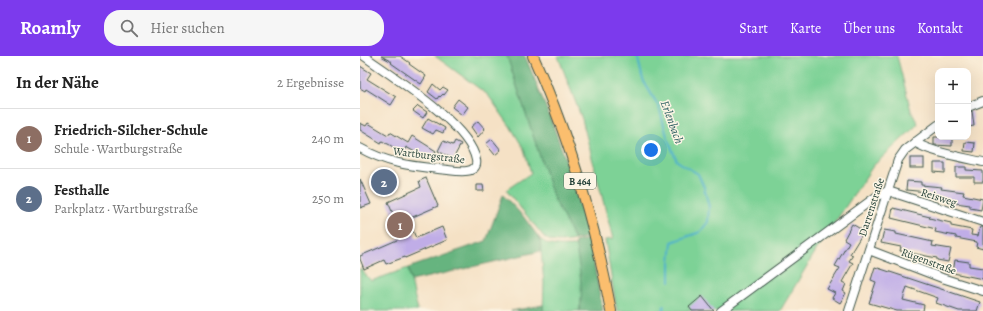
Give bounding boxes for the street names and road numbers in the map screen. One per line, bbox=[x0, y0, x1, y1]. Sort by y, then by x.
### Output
street label: Wartburgstraße bbox=[391, 144, 466, 167]
road number: B 464 bbox=[564, 173, 596, 189]
street label: Darrenstraße bbox=[855, 176, 888, 238]
street label: Reisweg bbox=[919, 185, 959, 210]
street label: Rügenstraße bbox=[899, 245, 958, 278]

